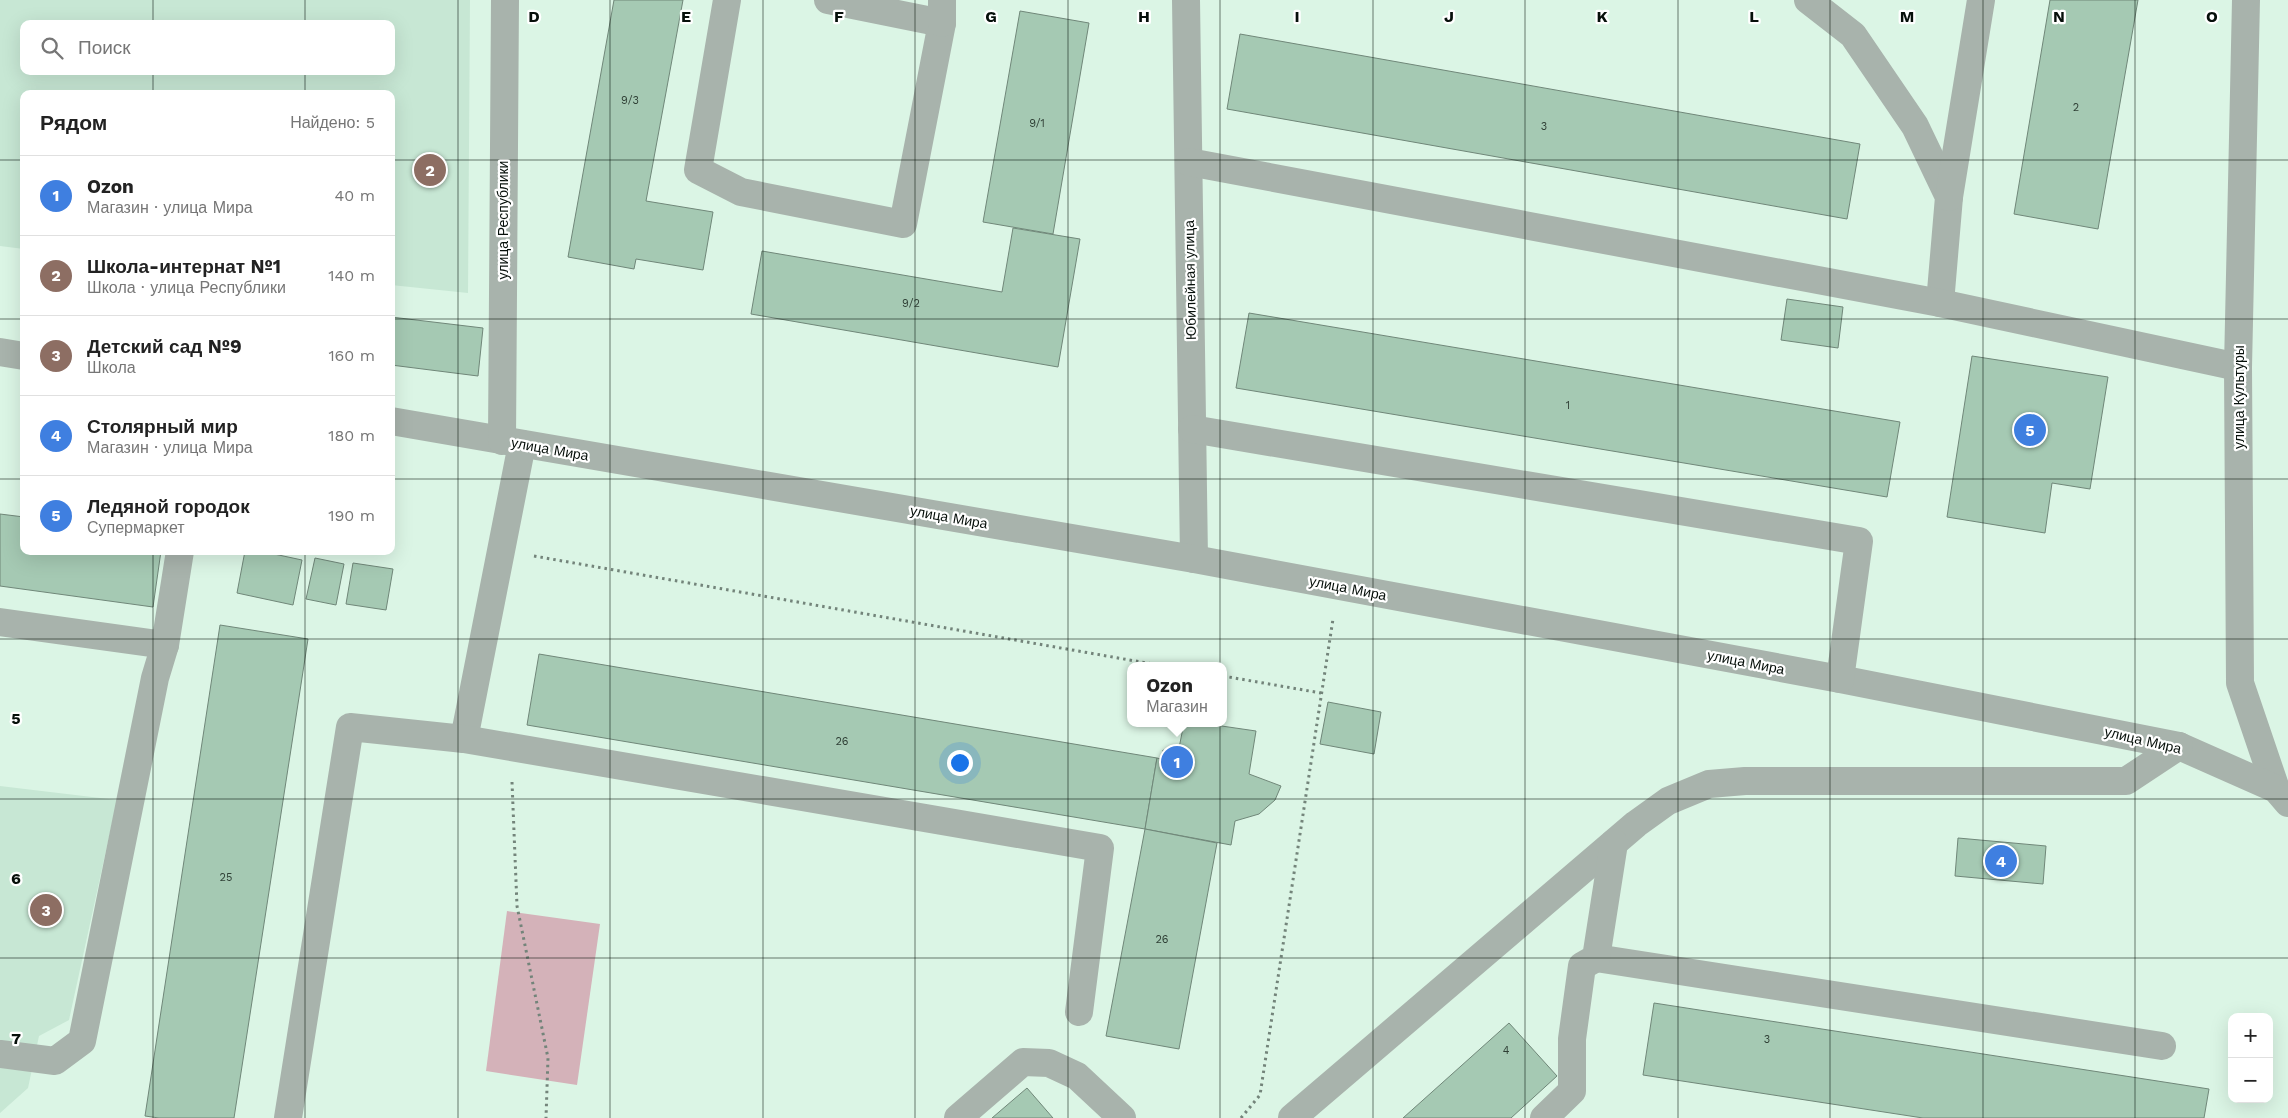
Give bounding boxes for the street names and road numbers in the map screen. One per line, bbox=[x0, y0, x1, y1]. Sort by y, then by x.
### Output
street label: улица Республики bbox=[495, 161, 511, 279]
street label: Юбилейная улица bbox=[1181, 220, 1199, 340]
street label: улица Культуры bbox=[2231, 345, 2247, 449]
street label: улица Мира bbox=[510, 434, 590, 464]
street label: улица Мира bbox=[909, 502, 989, 532]
street label: улица Мира bbox=[1308, 573, 1388, 603]
street label: улица Мира bbox=[1706, 647, 1786, 677]
street label: улица Мира bbox=[2103, 723, 2183, 757]

